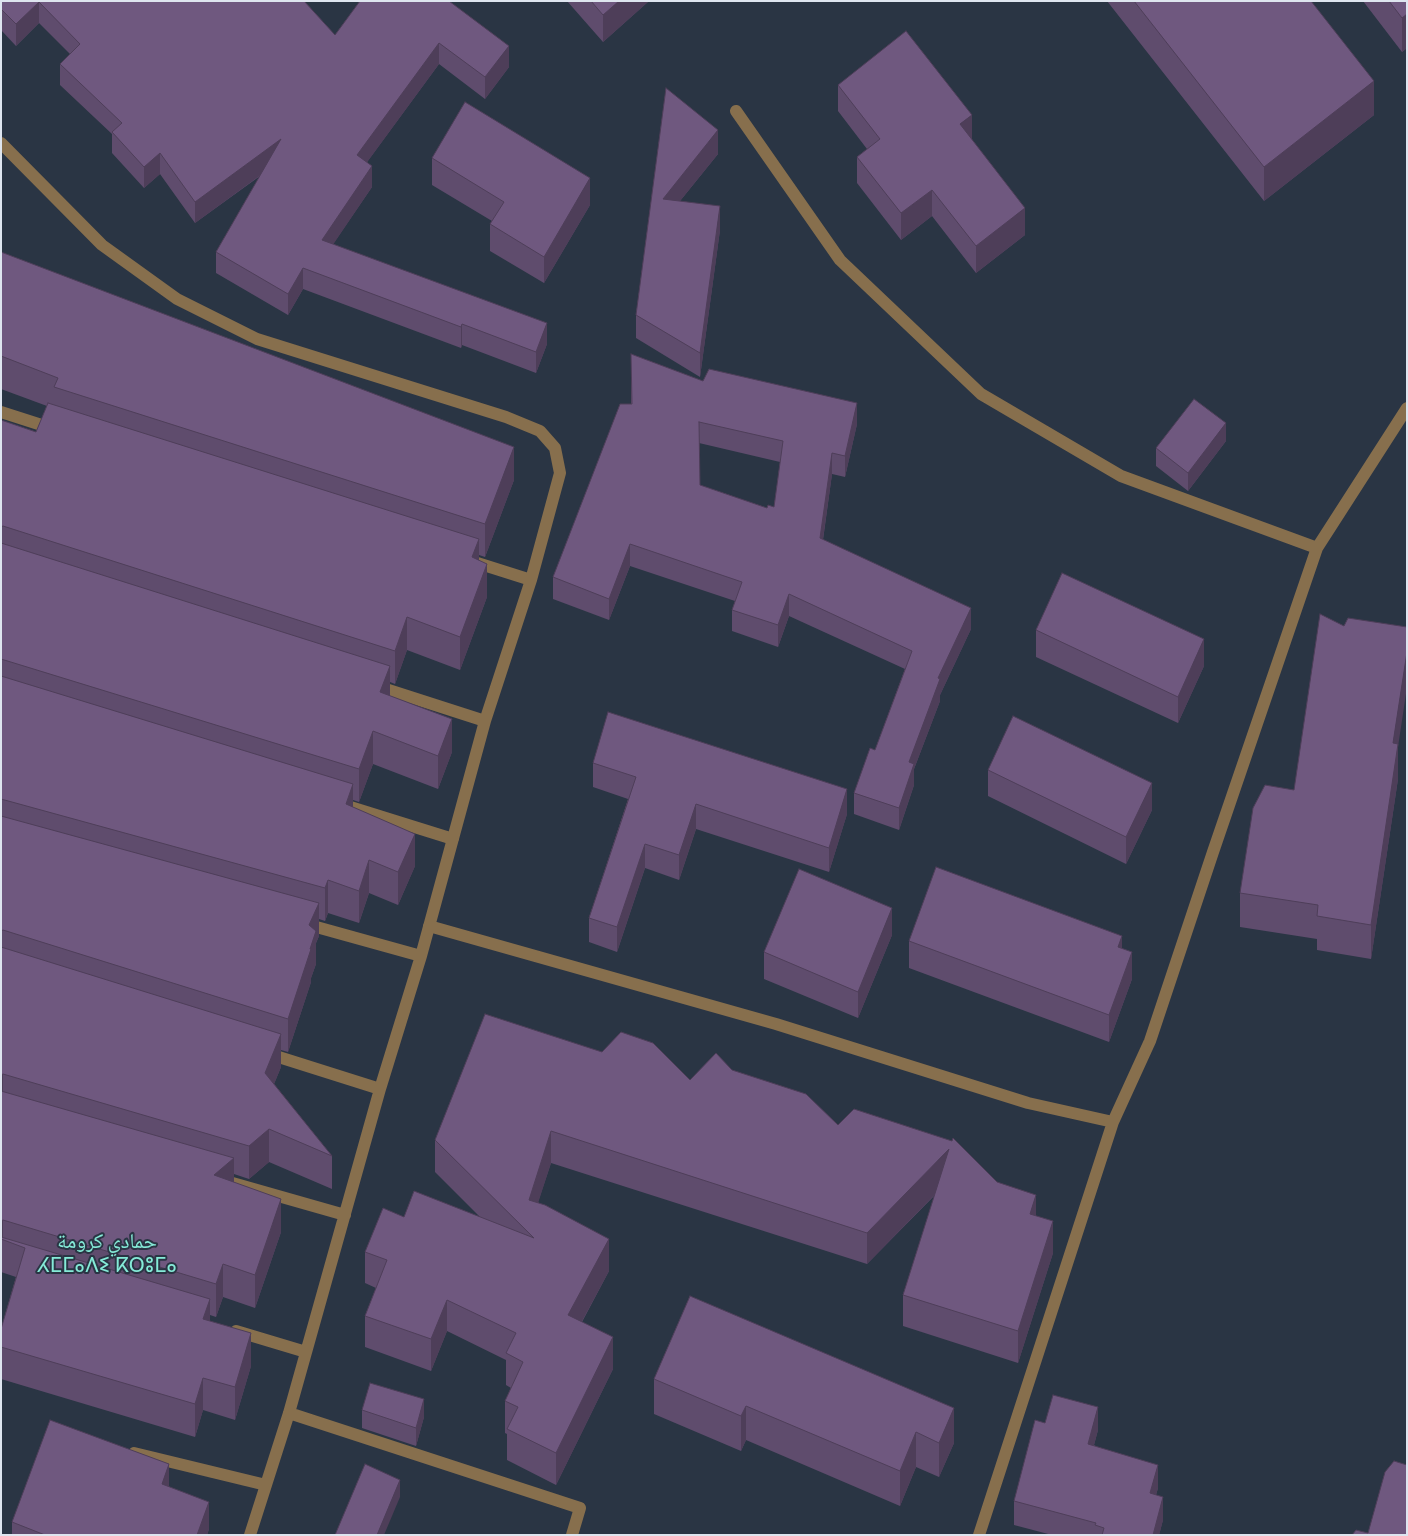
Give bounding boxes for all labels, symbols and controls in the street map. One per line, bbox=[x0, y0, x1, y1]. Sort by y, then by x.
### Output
district label: حمادي كرومة ⵃⵎⵎⴰⴷⵉ ⴽⵔⵓⵎⴰ bbox=[37, 1230, 177, 1280]

